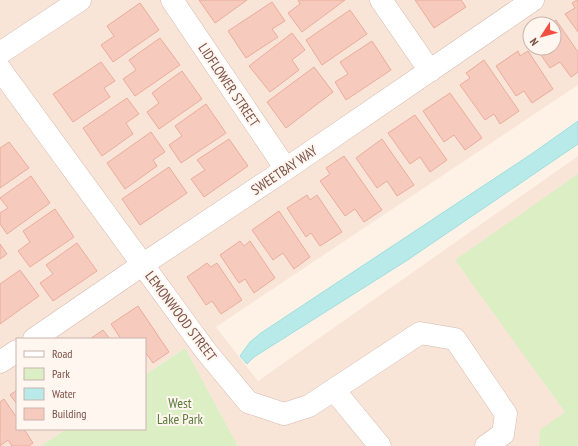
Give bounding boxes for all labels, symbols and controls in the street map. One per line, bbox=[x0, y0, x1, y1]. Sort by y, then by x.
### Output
north arrow bbox=[522, 16, 562, 56]
text: N bbox=[526, 35, 541, 48]
street label: LIDFLOWER STREET bbox=[194, 40, 264, 131]
street label: SWEETBAY WAY bbox=[247, 141, 321, 199]
street label: LEMONWOOD STREET bbox=[141, 267, 221, 365]
legend bbox=[16, 338, 146, 430]
text: Road bbox=[52, 346, 72, 361]
text: Park bbox=[52, 366, 70, 381]
text: Water bbox=[52, 386, 77, 401]
park label: West Lake Park bbox=[157, 394, 204, 428]
text: Building bbox=[52, 406, 87, 421]

